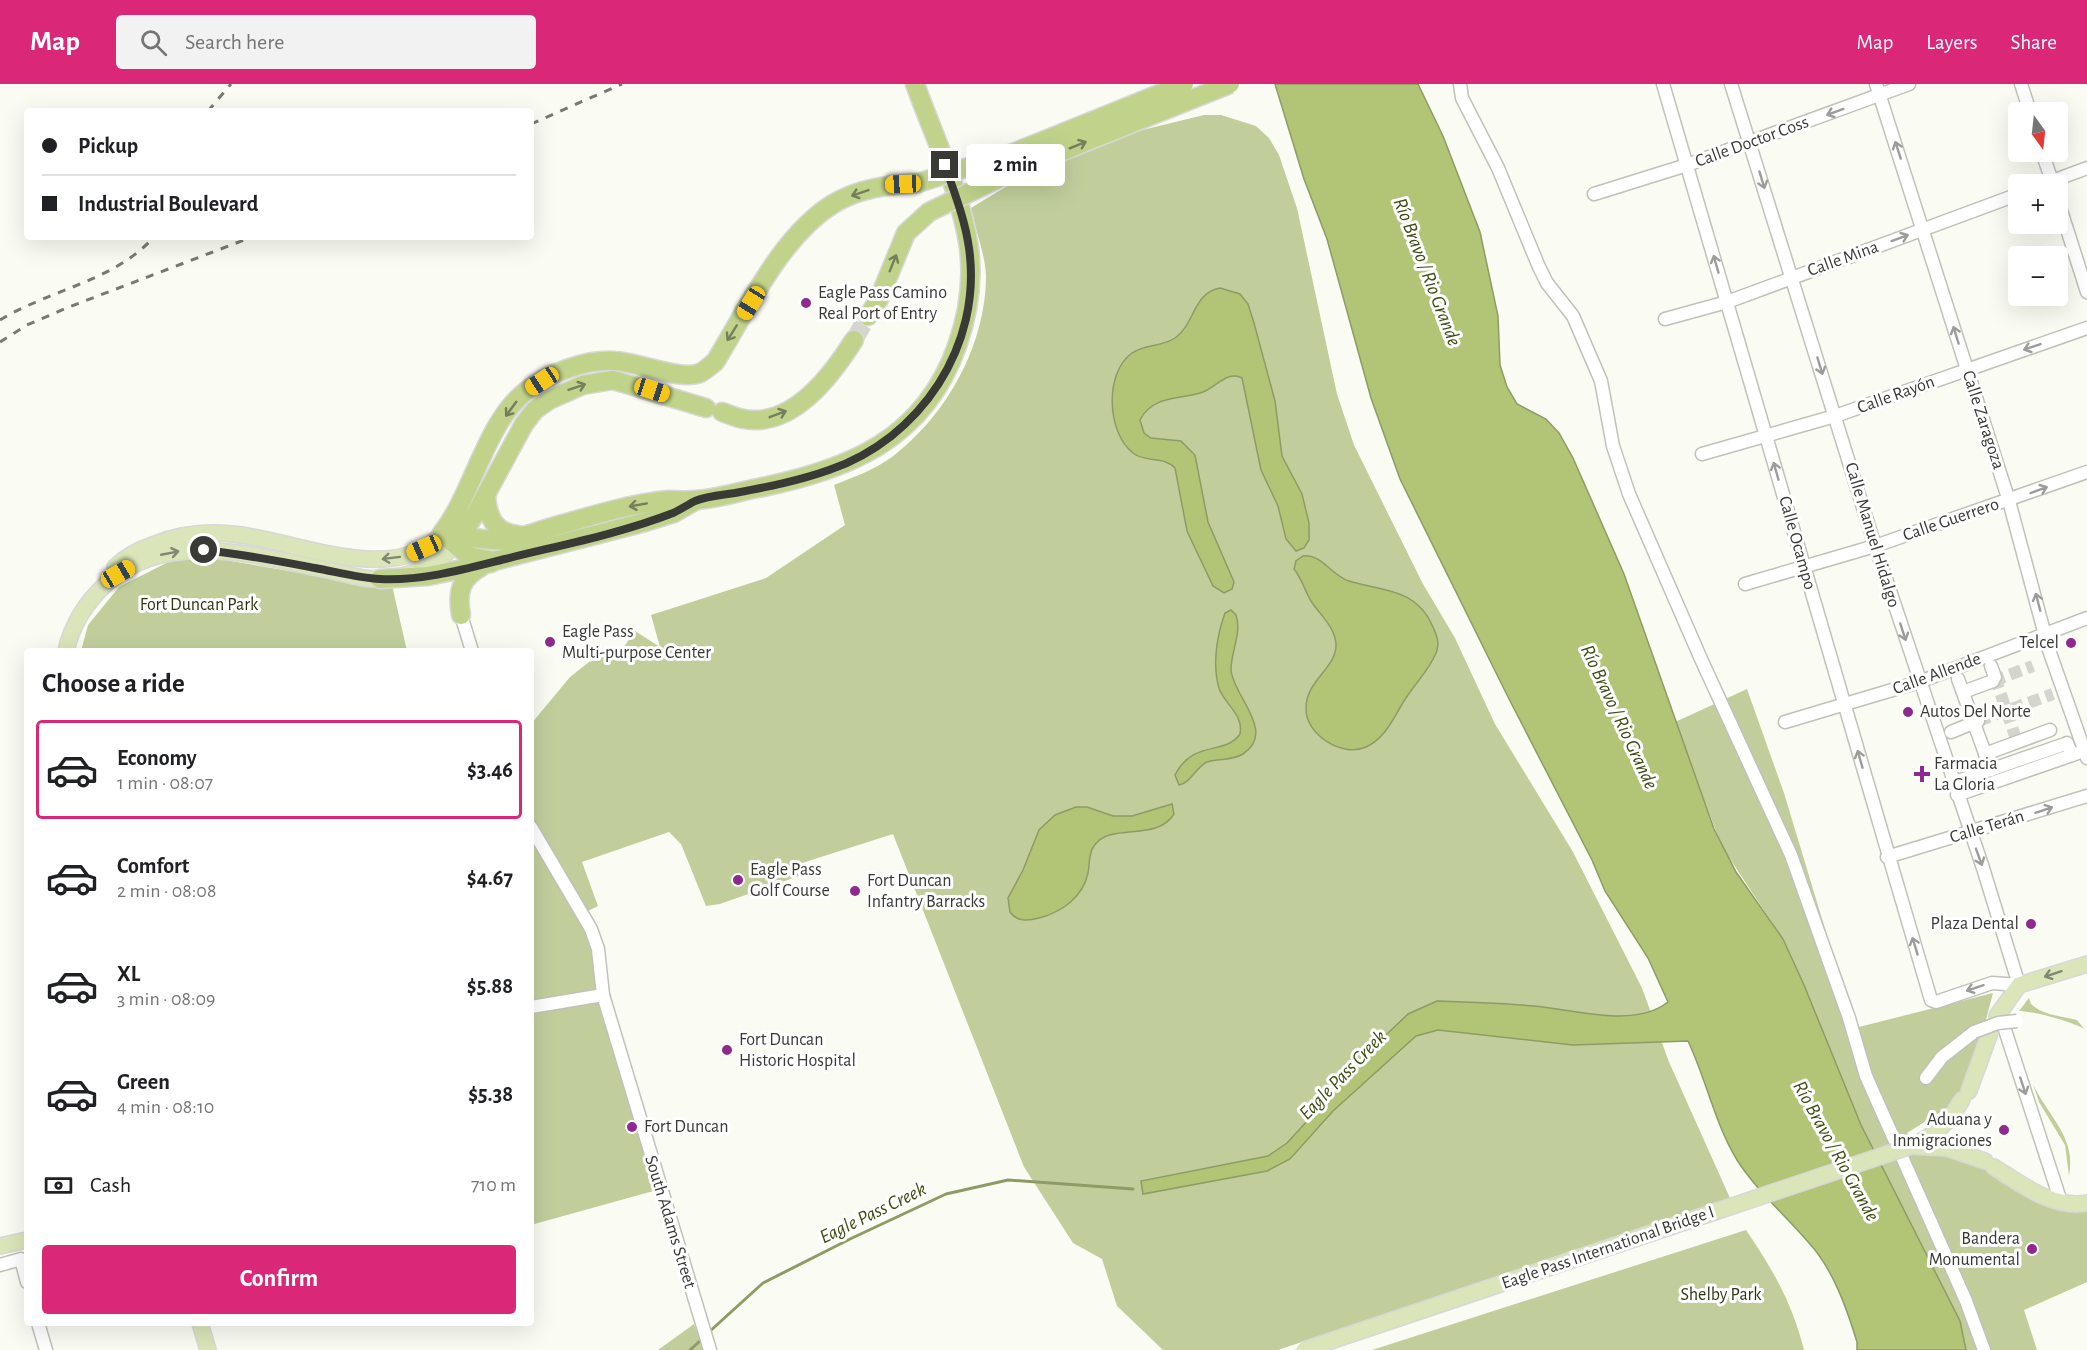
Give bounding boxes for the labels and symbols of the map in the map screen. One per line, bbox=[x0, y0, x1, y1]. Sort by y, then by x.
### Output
north arrow bbox=[2008, 102, 2068, 162]
one-way arrow bbox=[1826, 107, 1845, 118]
street label: Calle Doctor Coss bbox=[1693, 113, 1811, 171]
one-way arrow bbox=[1068, 139, 1087, 150]
one-way arrow bbox=[1891, 141, 1902, 159]
callout: 2 min bbox=[966, 144, 1065, 186]
route end bbox=[931, 151, 958, 178]
one-way arrow bbox=[1757, 170, 1768, 189]
car bbox=[885, 174, 921, 194]
one-way arrow bbox=[851, 188, 870, 199]
water label: Río Bravo / Rio Grande bbox=[1390, 195, 1465, 349]
one-way arrow bbox=[1890, 231, 1909, 242]
street label: Calle Mina bbox=[1805, 238, 1881, 280]
one-way arrow bbox=[888, 254, 899, 273]
one-way arrow bbox=[1710, 255, 1721, 274]
car bbox=[734, 283, 768, 323]
place label: Eagle Pass Camino Real Port of Entry bbox=[818, 284, 947, 323]
marker: Eagle Pass Camino Real Port of Entry bbox=[799, 296, 813, 310]
one-way arrow bbox=[726, 324, 738, 341]
one-way arrow bbox=[1950, 326, 1961, 345]
one-way arrow bbox=[2023, 342, 2042, 353]
one-way arrow bbox=[1815, 356, 1826, 375]
car bbox=[522, 364, 562, 398]
street label: Calle Zaragoza bbox=[1959, 368, 2007, 472]
street label: Calle Rayón bbox=[1855, 373, 1937, 417]
car bbox=[632, 376, 672, 404]
one-way arrow bbox=[567, 381, 586, 392]
one-way arrow bbox=[504, 400, 517, 416]
one-way arrow bbox=[768, 407, 787, 418]
street label: Calle Manuel Hidalgo bbox=[1841, 460, 1903, 610]
one-way arrow bbox=[1770, 462, 1781, 481]
one-way arrow bbox=[2030, 483, 2048, 494]
street label: Calle Ocampo bbox=[1775, 494, 1819, 592]
street label: Calle Guerrero bbox=[1901, 495, 2001, 545]
one-way arrow bbox=[629, 500, 649, 511]
car bbox=[404, 532, 444, 564]
route start bbox=[190, 536, 217, 563]
one-way arrow bbox=[159, 547, 179, 558]
one-way arrow bbox=[382, 553, 402, 564]
car bbox=[98, 557, 138, 591]
one-way arrow bbox=[2031, 593, 2043, 612]
park label: Fort Duncan Park bbox=[140, 596, 259, 614]
one-way arrow bbox=[1898, 622, 1909, 641]
place label: Eagle Pass Multi-purpose Center bbox=[562, 623, 711, 662]
place label: Telcel bbox=[2019, 634, 2059, 652]
marker: Eagle Pass Multi-purpose Center bbox=[543, 635, 557, 649]
marker: Telcel bbox=[2064, 636, 2078, 650]
water label: Río Bravo / Rio Grande bbox=[1577, 642, 1661, 793]
street label: Calle Allende bbox=[1891, 650, 1983, 698]
place label: Autos Del Norte bbox=[1920, 703, 2031, 721]
marker: Autos Del Norte bbox=[1901, 705, 1915, 719]
one-way arrow bbox=[1854, 750, 1865, 769]
place label: Farmacia La Gloria bbox=[1934, 755, 1998, 794]
marker: Farmacia La Gloria bbox=[1915, 767, 1929, 781]
one-way arrow bbox=[2034, 804, 2053, 815]
street label: Calle Terán bbox=[1948, 807, 2026, 847]
one-way arrow bbox=[1974, 847, 1985, 866]
place label: Eagle Pass Golf Course bbox=[750, 861, 830, 900]
place label: Fort Duncan Infantry Barracks bbox=[867, 872, 985, 911]
marker: Eagle Pass Golf Course bbox=[731, 873, 745, 887]
marker: Fort Duncan Infantry Barracks bbox=[848, 884, 862, 898]
place label: Plaza Dental bbox=[1930, 915, 2019, 933]
marker: Plaza Dental bbox=[2024, 917, 2038, 931]
one-way arrow bbox=[1909, 937, 1920, 956]
one-way arrow bbox=[2044, 969, 2063, 980]
one-way arrow bbox=[1966, 983, 1985, 994]
water label: Eagle Pass Creek bbox=[1296, 1026, 1390, 1124]
place label: Fort Duncan Historic Hospital bbox=[739, 1031, 856, 1070]
marker: Fort Duncan Historic Hospital bbox=[720, 1043, 734, 1057]
one-way arrow bbox=[2019, 1076, 2030, 1095]
water label: Río Bravo / Rio Grande bbox=[1789, 1078, 1883, 1225]
place label: Aduana y Inmigraciones bbox=[1893, 1111, 1992, 1150]
place label: Fort Duncan bbox=[644, 1118, 728, 1136]
marker: Fort Duncan bbox=[625, 1120, 639, 1134]
marker: Aduana y Inmigraciones bbox=[1997, 1123, 2011, 1137]
street label: South Adams Street bbox=[641, 1153, 699, 1291]
water label: Eagle Pass Creek bbox=[817, 1179, 929, 1247]
street label: Eagle Pass International Bridge I bbox=[1499, 1203, 1717, 1293]
place label: Bandera Monumental bbox=[1929, 1230, 2020, 1269]
marker: Bandera Monumental bbox=[2025, 1242, 2039, 1256]
park label: Shelby Park bbox=[1680, 1286, 1762, 1304]

